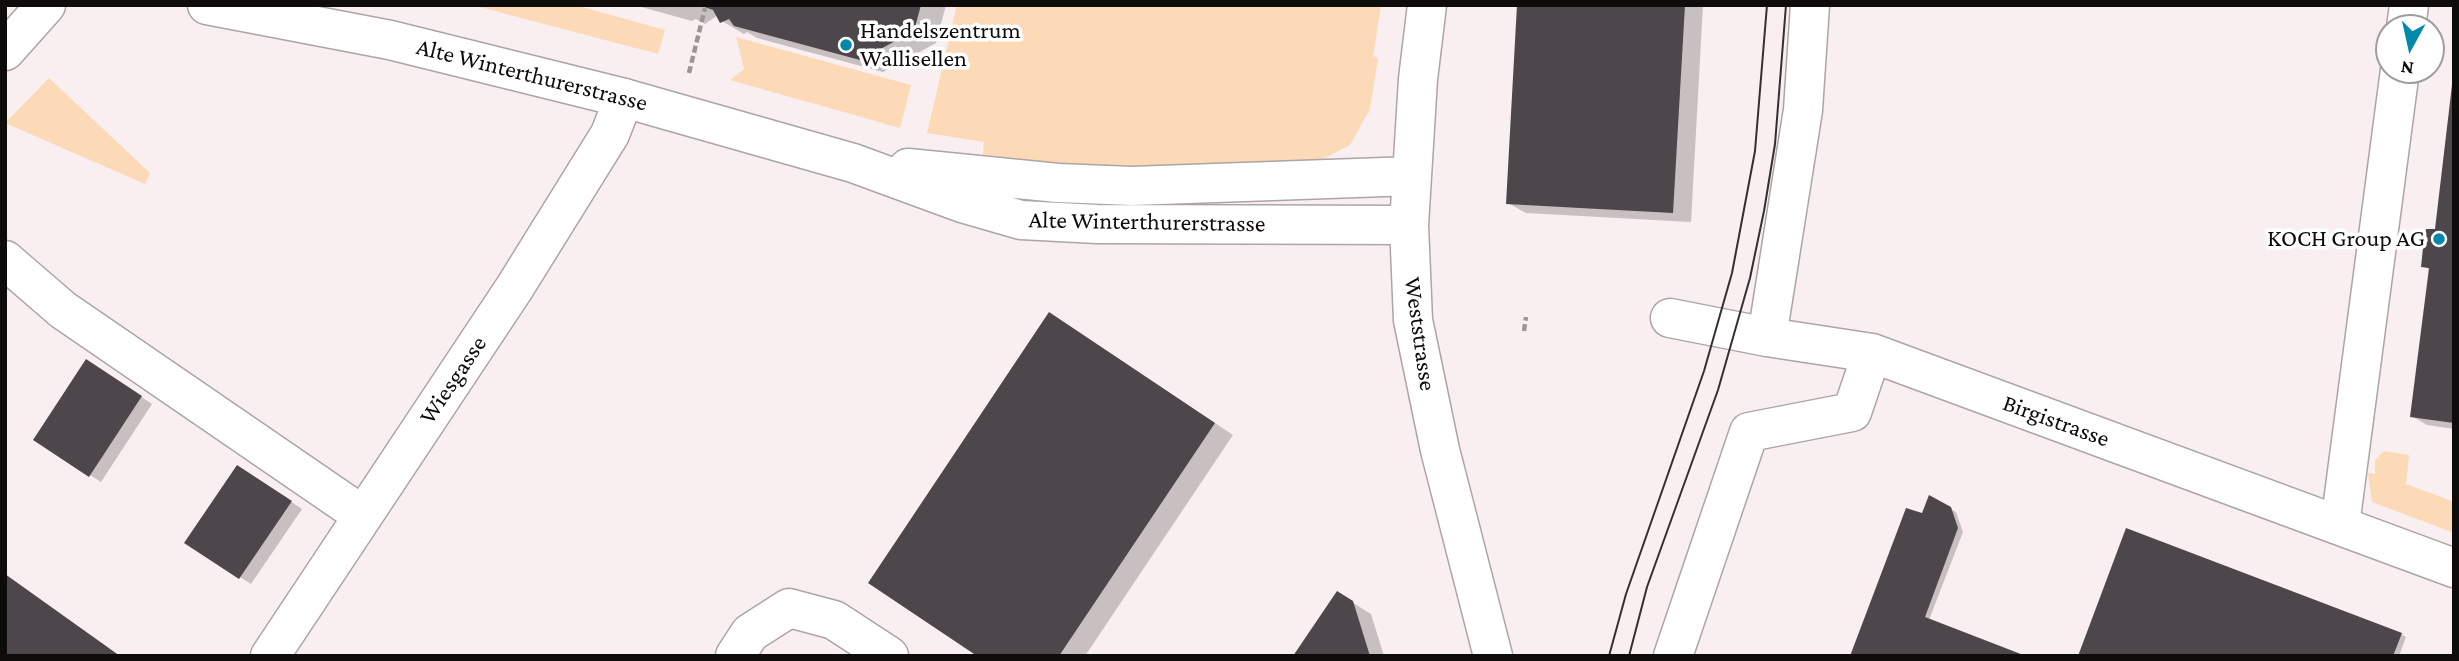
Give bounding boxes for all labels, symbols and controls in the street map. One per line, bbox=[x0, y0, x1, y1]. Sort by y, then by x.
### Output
north arrow bbox=[2375, 14, 2445, 84]
place label: Handelszentrum Wallisellen bbox=[860, 17, 1021, 73]
street label: Alte Winterthurerstrasse bbox=[414, 32, 650, 118]
marker: Handelszentrum Wallisellen bbox=[838, 37, 854, 53]
text: N bbox=[2399, 57, 2415, 80]
street label: Alte Winterthurerstrasse bbox=[1028, 206, 1266, 238]
place label: KOCH Group AG bbox=[2267, 225, 2425, 253]
marker: KOCH Group AG bbox=[2431, 231, 2447, 247]
street label: Weststrasse bbox=[1398, 275, 1442, 393]
street label: Wiesgasse bbox=[413, 331, 493, 429]
street label: Birgistrasse bbox=[1999, 388, 2113, 454]

